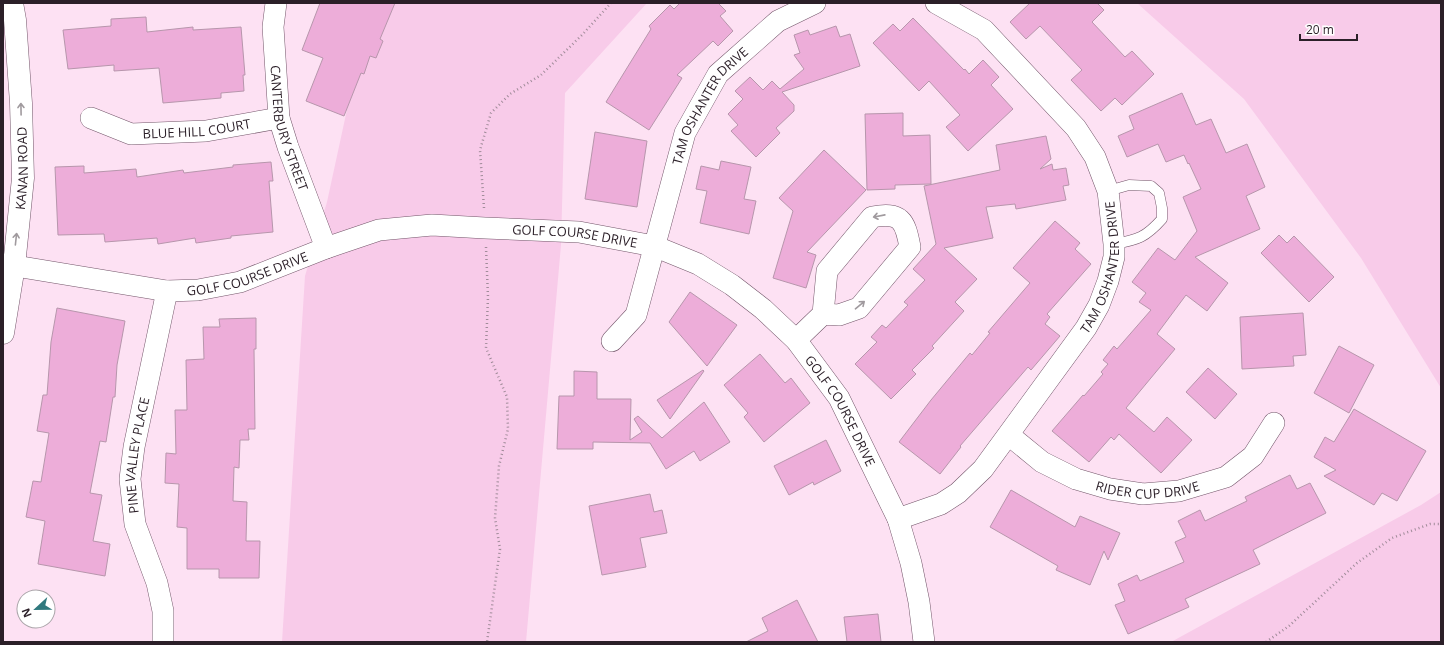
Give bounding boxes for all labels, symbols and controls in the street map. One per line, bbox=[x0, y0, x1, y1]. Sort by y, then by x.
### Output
scale bar bbox=[1300, 16, 1357, 42]
text: 20 m bbox=[1306, 21, 1334, 38]
street label: TAM OSHANTER DRIVE bbox=[668, 43, 752, 167]
street label: CANTERBURY STREET bbox=[267, 65, 313, 194]
one-way arrow bbox=[18, 103, 25, 116]
street label: BLUE HILL COURT bbox=[142, 114, 253, 143]
street label: KANAN ROAD bbox=[11, 127, 32, 211]
street label: TAM OSHANTER DRIVE bbox=[1076, 200, 1123, 337]
one-way arrow bbox=[872, 212, 885, 220]
street label: GOLF COURSE DRIVE bbox=[512, 220, 639, 252]
one-way arrow bbox=[13, 233, 20, 246]
street label: GOLF COURSE DRIVE bbox=[186, 247, 310, 299]
one-way arrow bbox=[855, 301, 865, 310]
street label: GOLF COURSE DRIVE bbox=[801, 351, 880, 469]
street label: PINE VALLEY PLACE bbox=[121, 396, 153, 515]
street label: RIDER CUP DRIVE bbox=[1094, 476, 1202, 503]
north arrow bbox=[16, 589, 56, 629]
text: N bbox=[18, 606, 35, 620]

